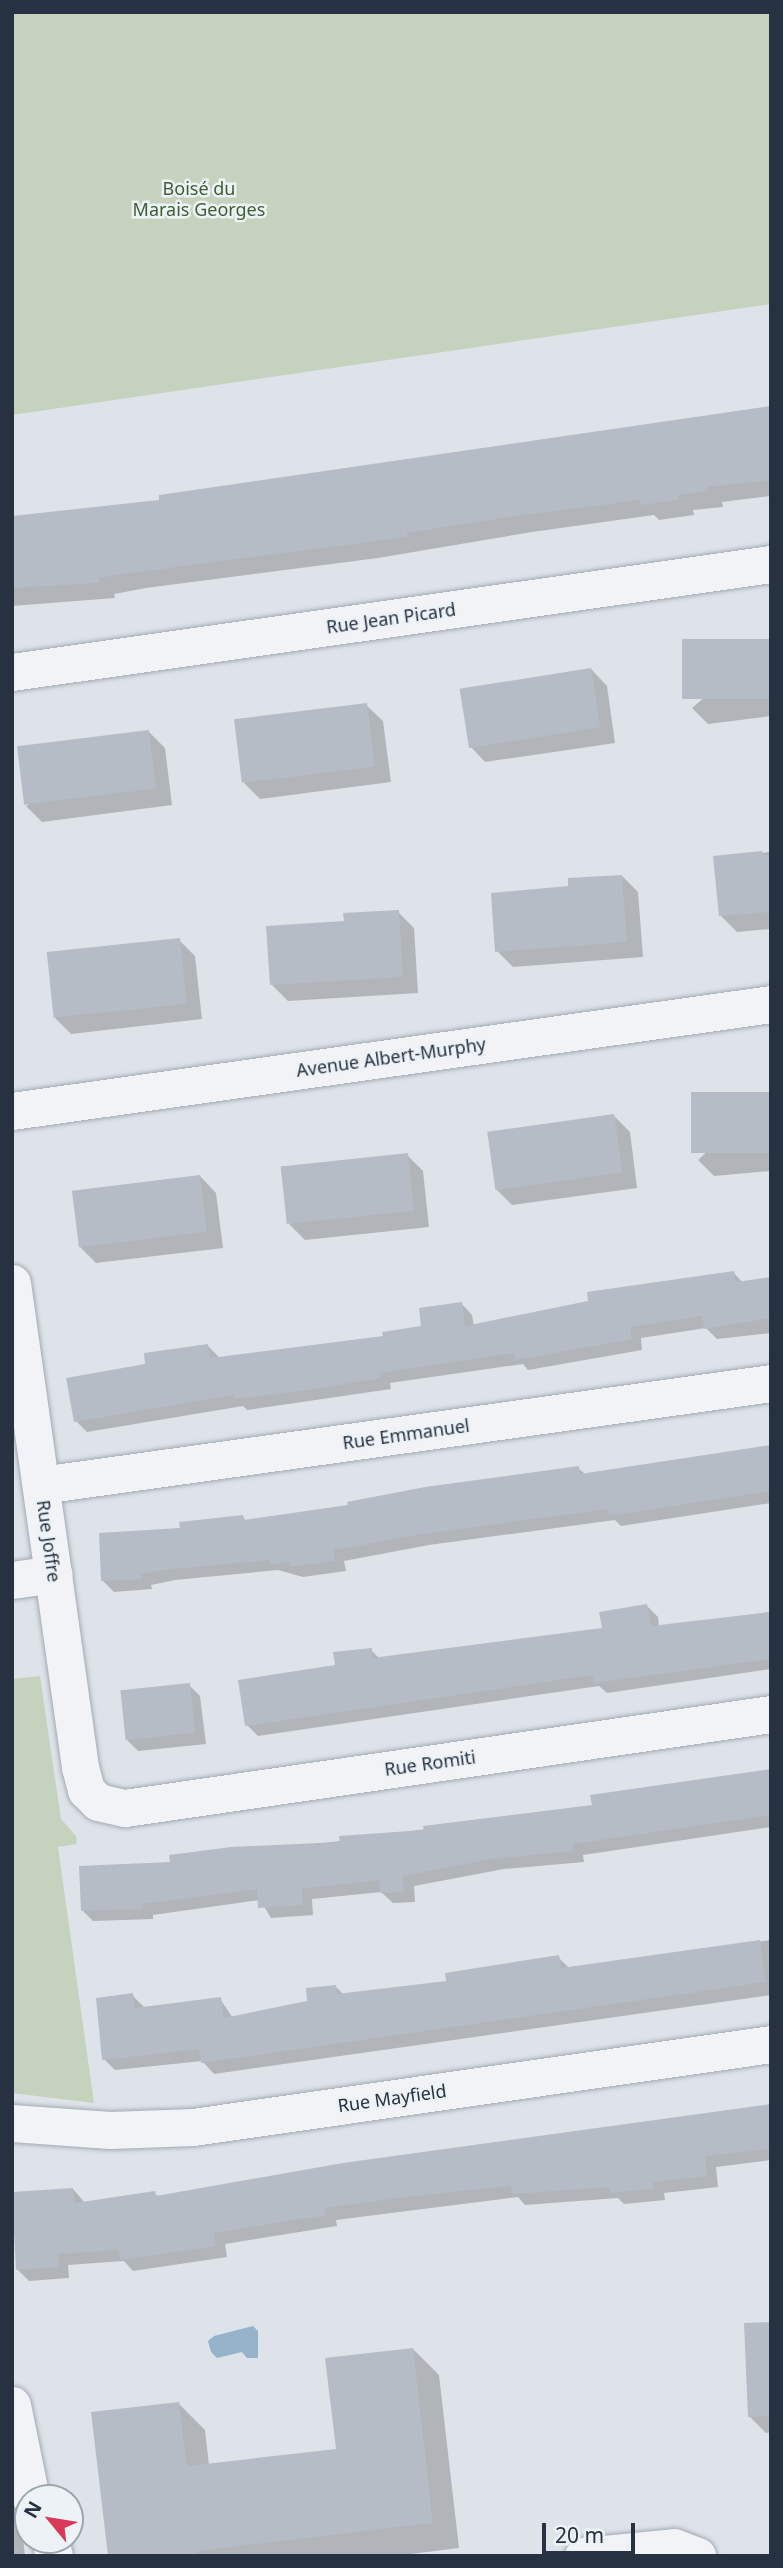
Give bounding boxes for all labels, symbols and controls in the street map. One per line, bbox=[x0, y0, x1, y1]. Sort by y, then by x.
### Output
park label: Boisé du Marais Georges bbox=[133, 178, 265, 220]
street label: Rue Jean Picard bbox=[325, 598, 457, 638]
street label: Avenue Albert-Murphy bbox=[295, 1033, 487, 1081]
street label: Rue Emmanuel bbox=[341, 1414, 471, 1454]
street label: Rue Joffre bbox=[33, 1499, 65, 1583]
street label: Rue Romiti bbox=[383, 1746, 477, 1780]
street label: Rue Mayfield bbox=[336, 2080, 448, 2116]
north arrow bbox=[14, 2484, 84, 2554]
text: N bbox=[17, 2496, 48, 2523]
scale bar bbox=[545, 2508, 638, 2552]
text: 20 m bbox=[555, 2521, 604, 2549]

